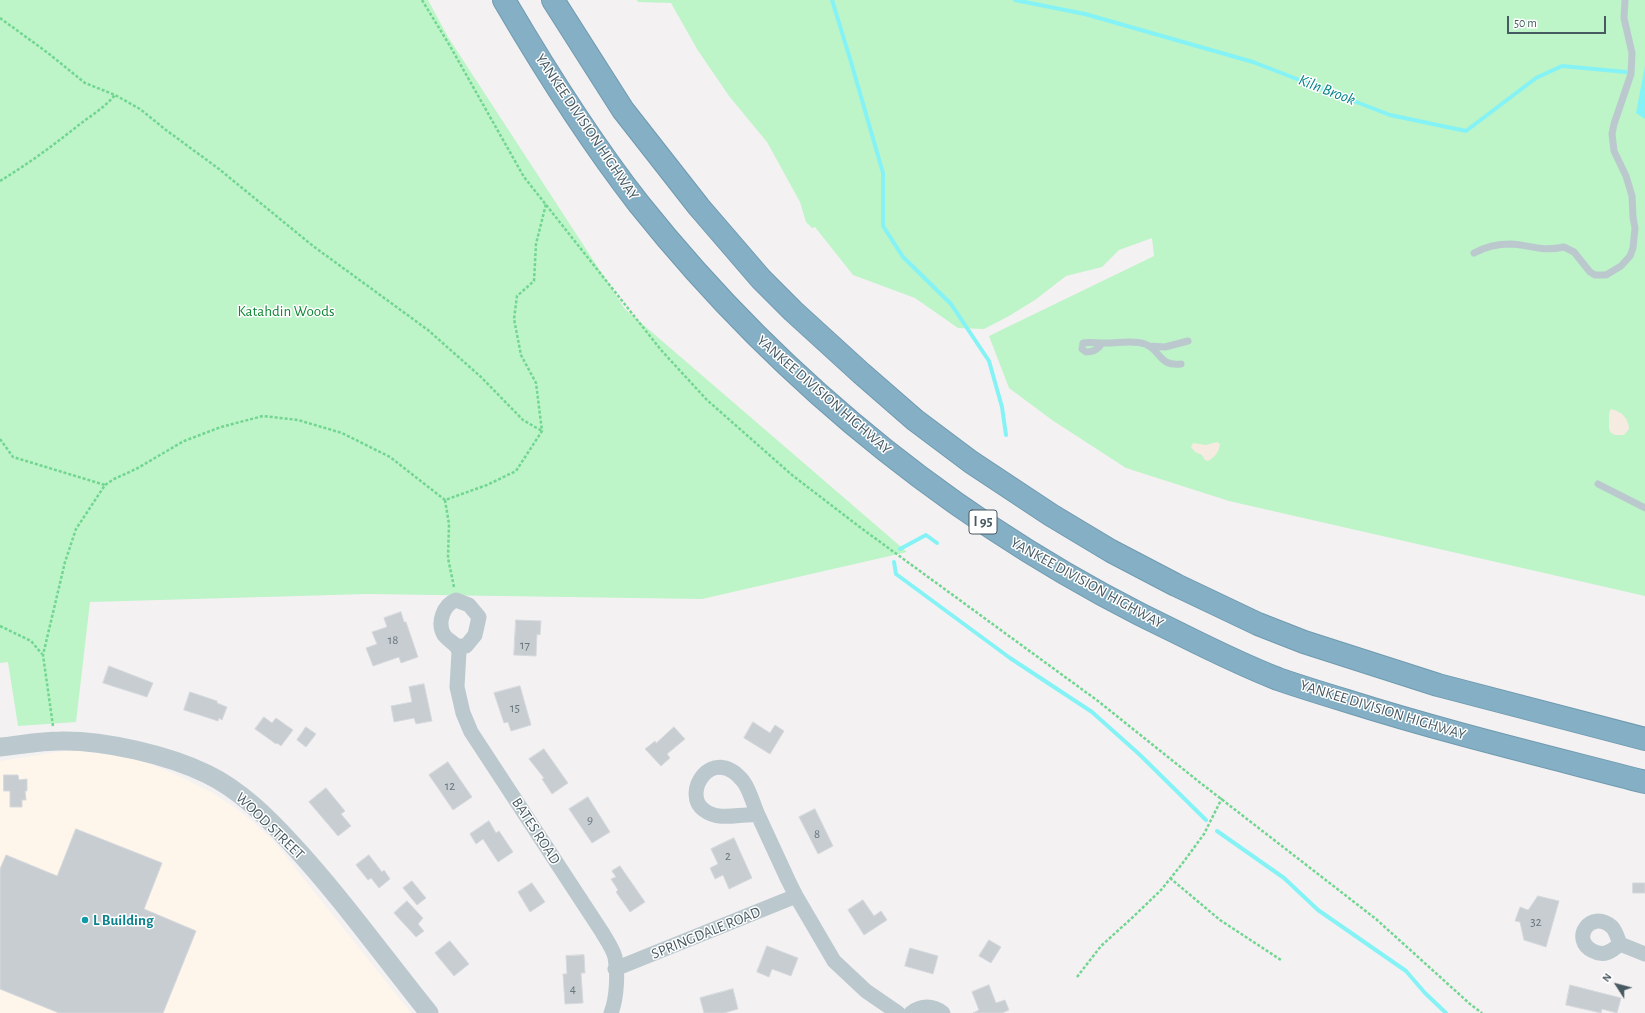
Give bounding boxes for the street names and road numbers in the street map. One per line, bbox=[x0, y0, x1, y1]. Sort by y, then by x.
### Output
street label: YANKEE DIVISION HIGHWAY bbox=[531, 51, 643, 203]
street label: YANKEE DIVISION HIGHWAY bbox=[753, 332, 895, 458]
road number: I 95 bbox=[969, 510, 997, 534]
street label: YANKEE DIVISION HIGHWAY bbox=[1007, 533, 1167, 633]
street label: YANKEE DIVISION HIGHWAY bbox=[1298, 676, 1468, 744]
street label: WOOD STREET bbox=[232, 789, 308, 863]
street label: BATES ROAD bbox=[508, 794, 564, 868]
street label: SPRINGDALE ROAD bbox=[649, 903, 763, 963]

